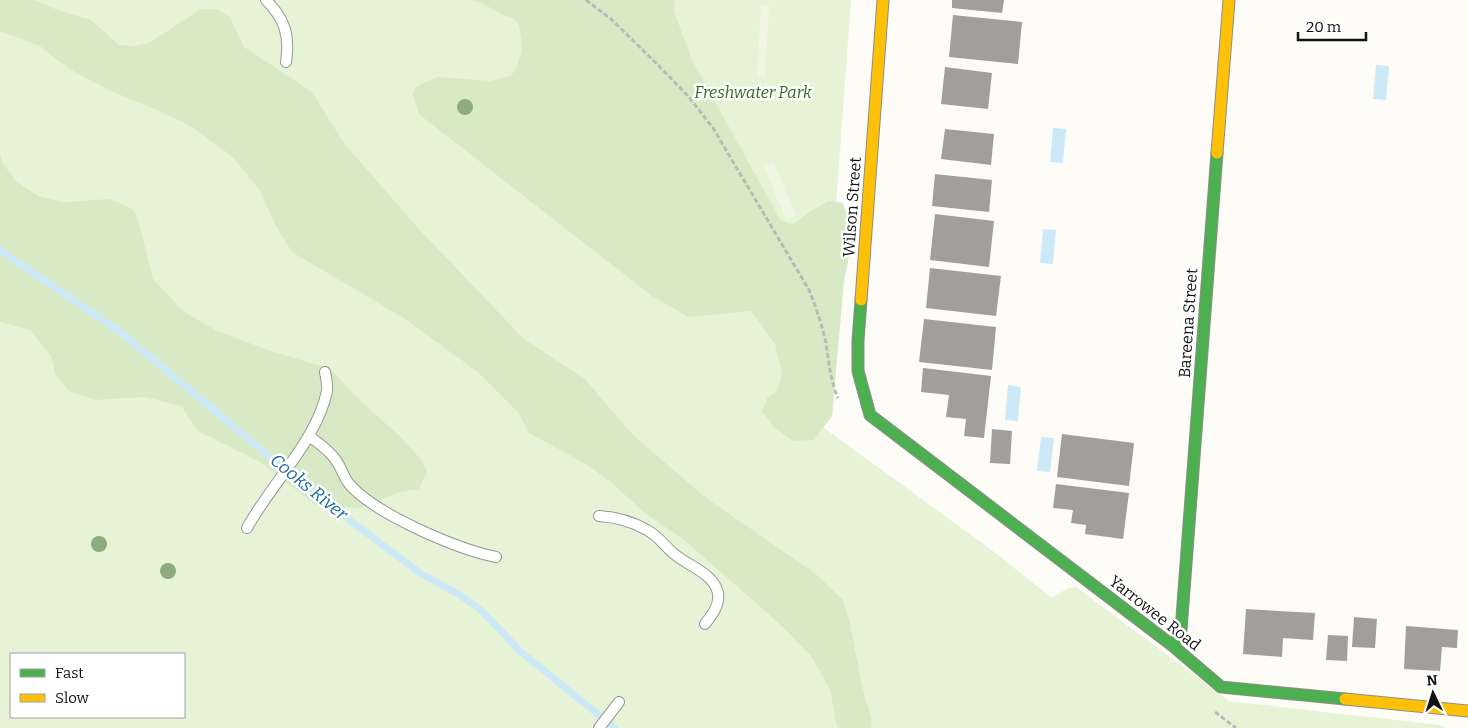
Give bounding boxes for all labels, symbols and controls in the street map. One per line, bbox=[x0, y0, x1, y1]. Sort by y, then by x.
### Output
scale bar bbox=[1298, 10, 1366, 42]
text: 20 m bbox=[1306, 18, 1342, 36]
park label: Freshwater Park bbox=[694, 83, 812, 102]
street label: Wilson Street bbox=[839, 156, 865, 258]
street label: Bareena Street bbox=[1175, 267, 1201, 379]
water label: Cooks River bbox=[266, 449, 353, 525]
street label: Yarrowee Road bbox=[1105, 571, 1205, 655]
legend bbox=[10, 653, 185, 718]
text: Fast bbox=[55, 664, 84, 682]
north arrow bbox=[1408, 668, 1458, 718]
text: N bbox=[1426, 672, 1438, 689]
text: Slow bbox=[55, 689, 90, 707]

